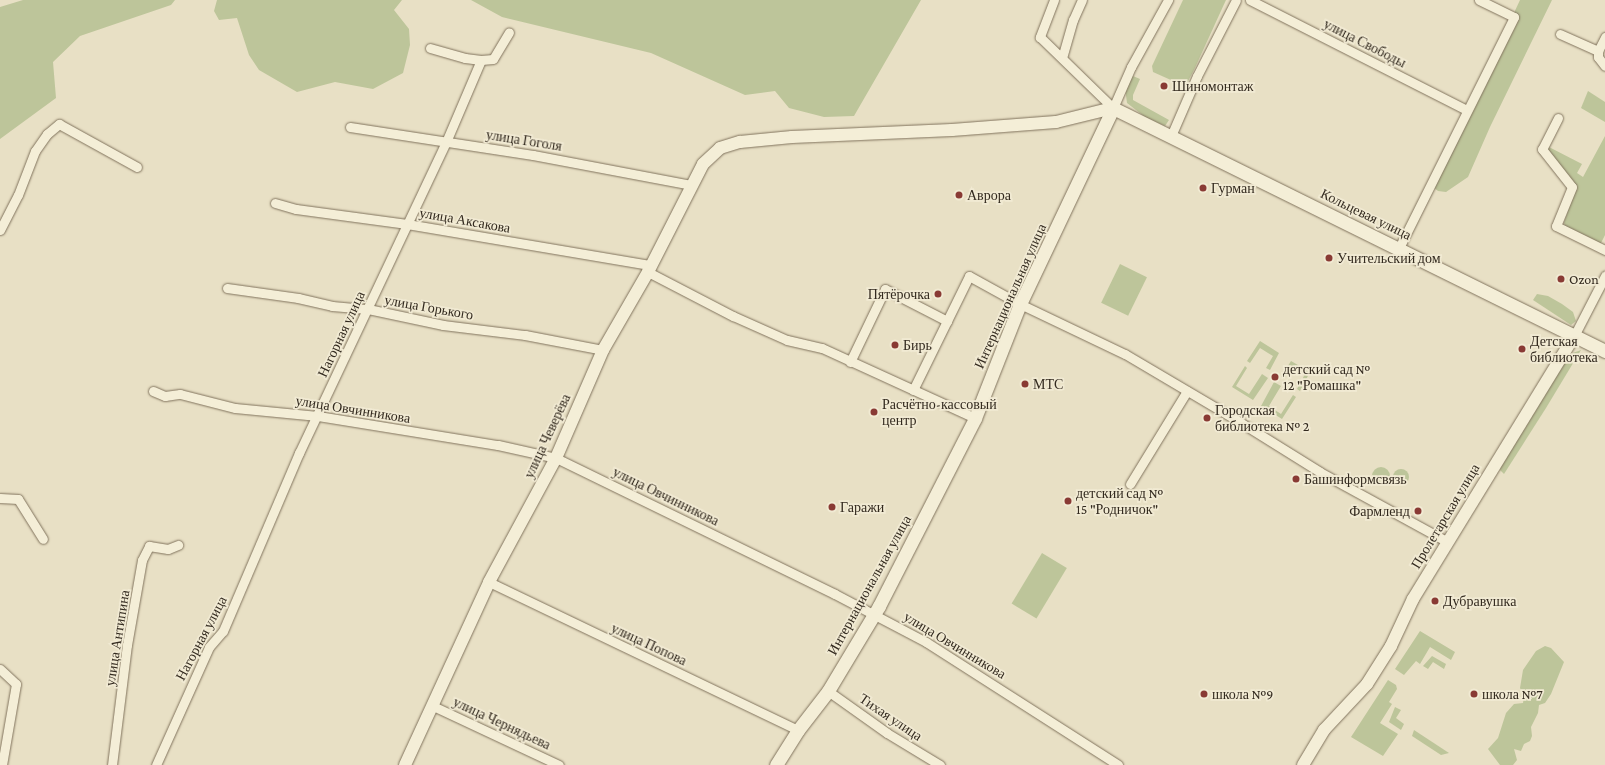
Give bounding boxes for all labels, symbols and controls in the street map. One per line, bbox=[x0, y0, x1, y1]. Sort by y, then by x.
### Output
street label: улица Свободы bbox=[1321, 15, 1409, 71]
place label: Шиномонтаж bbox=[1172, 78, 1253, 94]
marker: Шиномонтаж bbox=[1159, 81, 1169, 91]
street label: улица Гоголя bbox=[485, 126, 563, 154]
place label: Гурман bbox=[1211, 180, 1255, 196]
marker: Гурман bbox=[1198, 183, 1208, 193]
street label: Кольцевая улица bbox=[1318, 185, 1414, 243]
place label: Аврора bbox=[967, 187, 1011, 203]
marker: Аврора bbox=[954, 190, 964, 200]
street label: улица Аксакова bbox=[418, 204, 512, 236]
street label: Интернациональная улица bbox=[970, 221, 1050, 371]
place label: Учительский дом bbox=[1337, 250, 1440, 266]
marker: Учительский дом bbox=[1324, 253, 1334, 263]
place label: Ozon bbox=[1569, 271, 1599, 287]
marker: Ozon bbox=[1556, 274, 1566, 284]
place label: Пятёрочка bbox=[868, 286, 930, 302]
street label: Нагорная улица bbox=[314, 288, 368, 380]
marker: Пятёрочка bbox=[933, 289, 943, 299]
street label: улица Горького bbox=[383, 291, 475, 323]
place label: Детская библиотека bbox=[1530, 333, 1598, 366]
place label: Бирь bbox=[903, 337, 932, 353]
marker: Бирь bbox=[890, 340, 900, 350]
marker: Детская библиотека bbox=[1517, 344, 1527, 354]
place label: детский сад № 12 "Ромашка" bbox=[1283, 361, 1370, 394]
marker: детский сад № 12 "Ромашка" bbox=[1270, 372, 1280, 382]
place label: МТС bbox=[1033, 376, 1063, 392]
marker: МТС bbox=[1020, 379, 1030, 389]
street label: улица Чеверёва bbox=[520, 391, 574, 481]
street label: улица Овчинникова bbox=[294, 392, 412, 426]
place label: Расчётно-кассовый центр bbox=[882, 396, 997, 428]
place label: Городская библиотека № 2 bbox=[1215, 402, 1309, 434]
marker: Расчётно-кассовый центр bbox=[869, 407, 879, 417]
marker: Городская библиотека № 2 bbox=[1202, 413, 1212, 423]
street label: Пролетарская улица bbox=[1407, 461, 1483, 571]
street label: улица Овчинникова bbox=[610, 463, 722, 529]
place label: Башинформсвязь bbox=[1304, 471, 1407, 487]
marker: Башинформсвязь bbox=[1291, 474, 1301, 484]
place label: детский сад № 15 "Родничок" bbox=[1076, 485, 1163, 518]
marker: детский сад № 15 "Родничок" bbox=[1063, 496, 1073, 506]
place label: Гаражи bbox=[840, 499, 884, 515]
marker: Гаражи bbox=[827, 502, 837, 512]
place label: Фармленд bbox=[1349, 503, 1410, 519]
marker: Фармленд bbox=[1413, 506, 1423, 516]
street label: Интернациональная улица bbox=[824, 512, 914, 658]
street label: улица Антипина bbox=[101, 589, 133, 687]
street label: Нагорная улица bbox=[172, 593, 230, 683]
place label: Дубравушка bbox=[1443, 593, 1516, 609]
marker: Дубравушка bbox=[1430, 596, 1440, 606]
street label: улица Овчинникова bbox=[901, 608, 1009, 682]
street label: улица Попова bbox=[609, 619, 689, 669]
place label: школа №9 bbox=[1212, 686, 1273, 702]
place label: школа №7 bbox=[1482, 686, 1543, 702]
marker: школа №9 bbox=[1199, 689, 1209, 699]
marker: школа №7 bbox=[1469, 689, 1479, 699]
street label: Тихая улица bbox=[856, 690, 926, 744]
street label: улица Чернядьева bbox=[451, 693, 553, 753]

